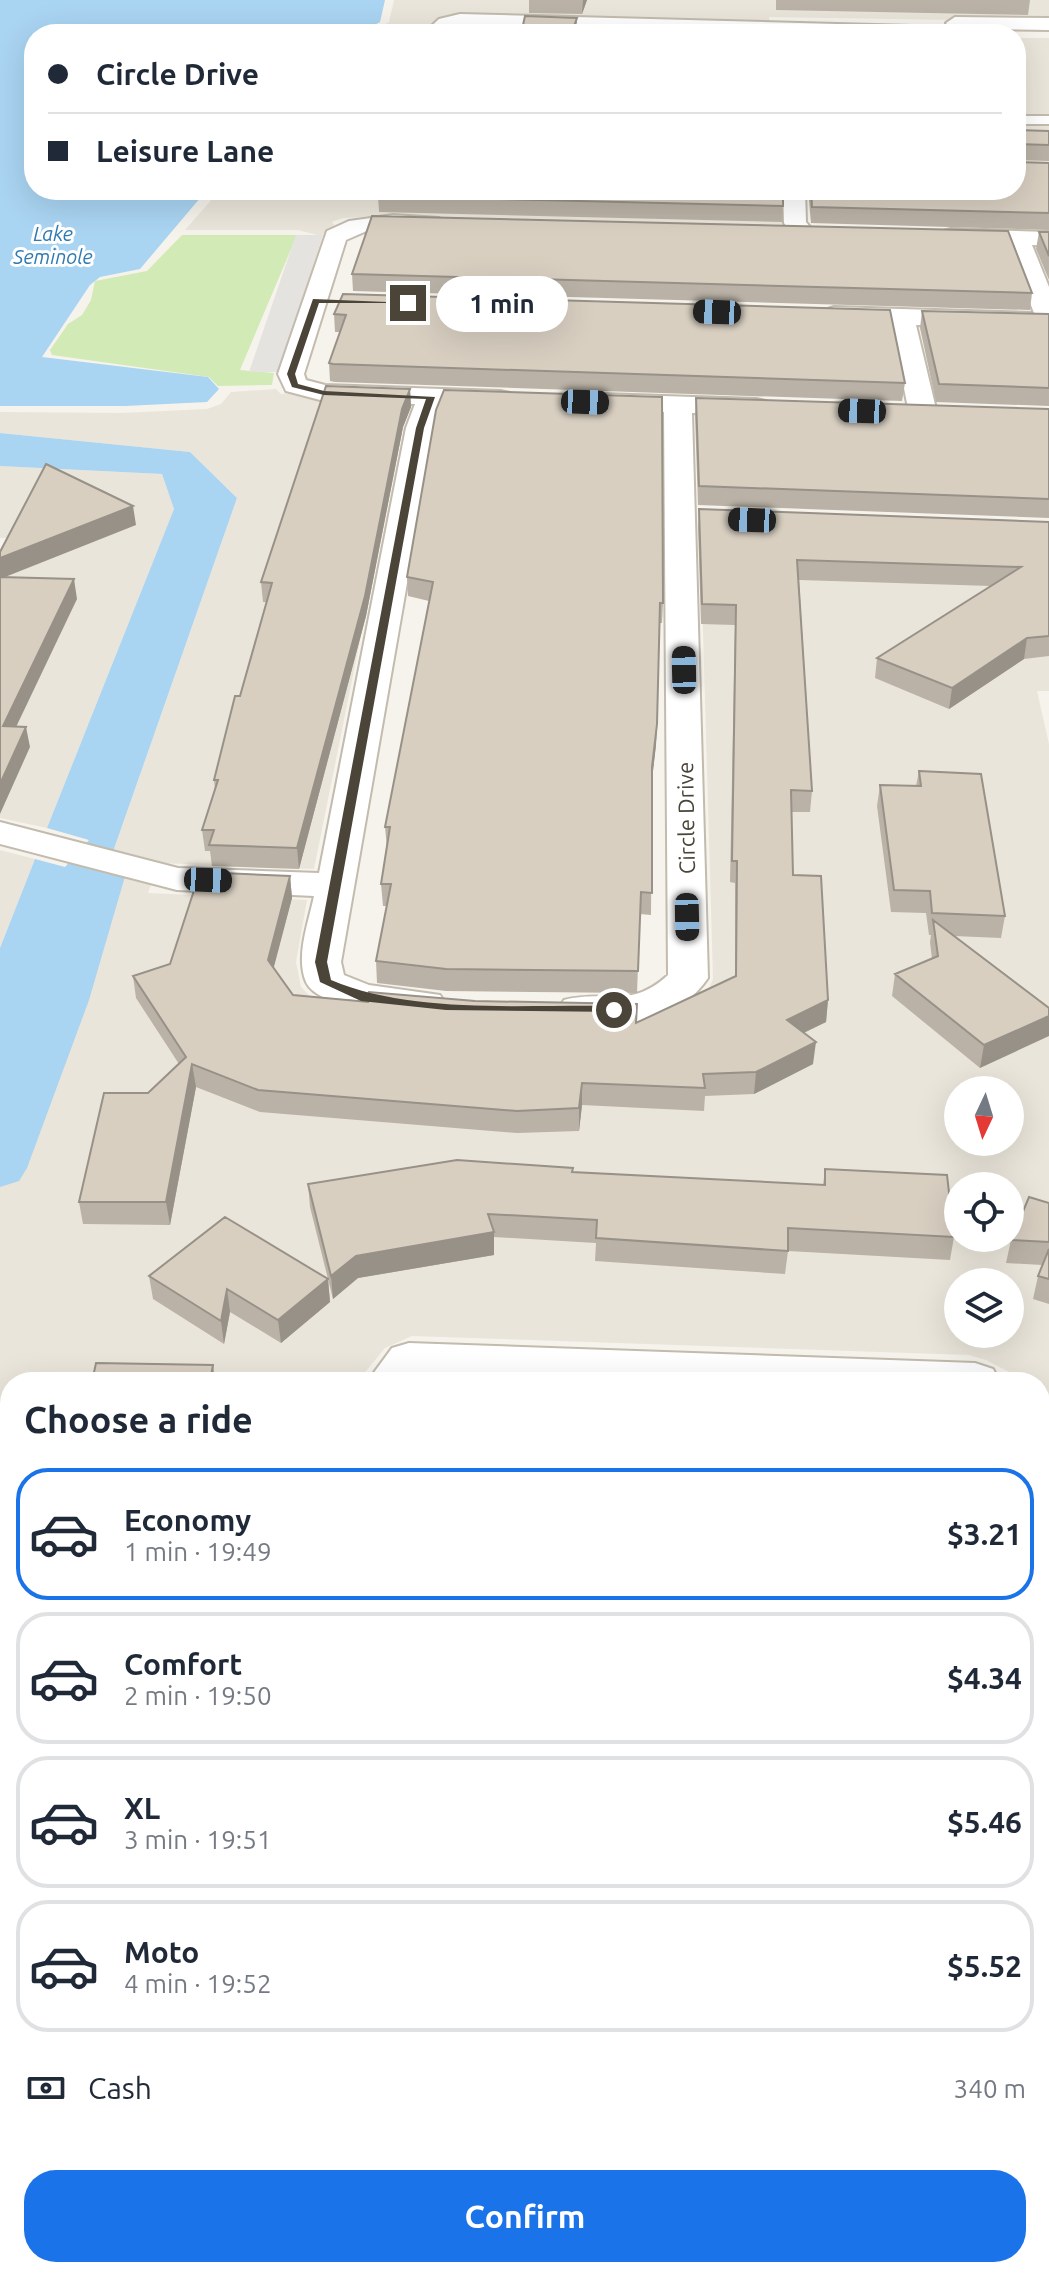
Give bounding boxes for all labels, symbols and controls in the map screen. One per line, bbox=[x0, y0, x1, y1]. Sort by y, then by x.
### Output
text: Circle Drive bbox=[96, 57, 259, 91]
text: Leisure Lane bbox=[96, 134, 274, 168]
water label: Lake Seminole bbox=[12, 222, 93, 268]
callout: 1 min bbox=[436, 275, 568, 331]
route end bbox=[390, 285, 426, 321]
text: 1 min bbox=[469, 289, 535, 318]
car bbox=[693, 299, 741, 325]
car bbox=[561, 389, 609, 415]
car bbox=[838, 398, 886, 424]
car bbox=[728, 507, 776, 533]
car bbox=[672, 646, 696, 694]
street label: Circle Drive bbox=[672, 762, 699, 874]
car bbox=[184, 867, 232, 893]
car bbox=[675, 893, 699, 941]
route start bbox=[596, 992, 632, 1028]
north arrow bbox=[944, 1076, 1024, 1156]
map controls bbox=[944, 1076, 1024, 1348]
button: locate bbox=[944, 1172, 1024, 1252]
button: layers bbox=[944, 1268, 1024, 1348]
text: Choose a ride bbox=[24, 1399, 253, 1440]
icon: car bbox=[28, 1498, 100, 1570]
text: Economy bbox=[124, 1503, 251, 1537]
text: $3.21 bbox=[947, 1517, 1022, 1551]
text: 1 min · 19:49 bbox=[124, 1537, 272, 1566]
icon: car bbox=[28, 1642, 100, 1714]
text: Comfort bbox=[124, 1647, 242, 1681]
text: $4.34 bbox=[947, 1661, 1022, 1695]
text: 2 min · 19:50 bbox=[124, 1681, 272, 1710]
icon: car bbox=[28, 1786, 100, 1858]
text: XL bbox=[124, 1791, 160, 1825]
text: $5.46 bbox=[947, 1805, 1022, 1839]
text: 3 min · 19:51 bbox=[124, 1825, 272, 1854]
icon: car bbox=[28, 1930, 100, 2002]
text: Moto bbox=[124, 1935, 199, 1969]
text: $5.52 bbox=[947, 1949, 1022, 1983]
text: 4 min · 19:52 bbox=[124, 1969, 272, 1998]
icon: cash bbox=[24, 2066, 68, 2110]
text: Cash bbox=[88, 2071, 152, 2105]
text: 340 m bbox=[954, 2074, 1026, 2103]
button: Confirm bbox=[24, 2170, 1026, 2262]

